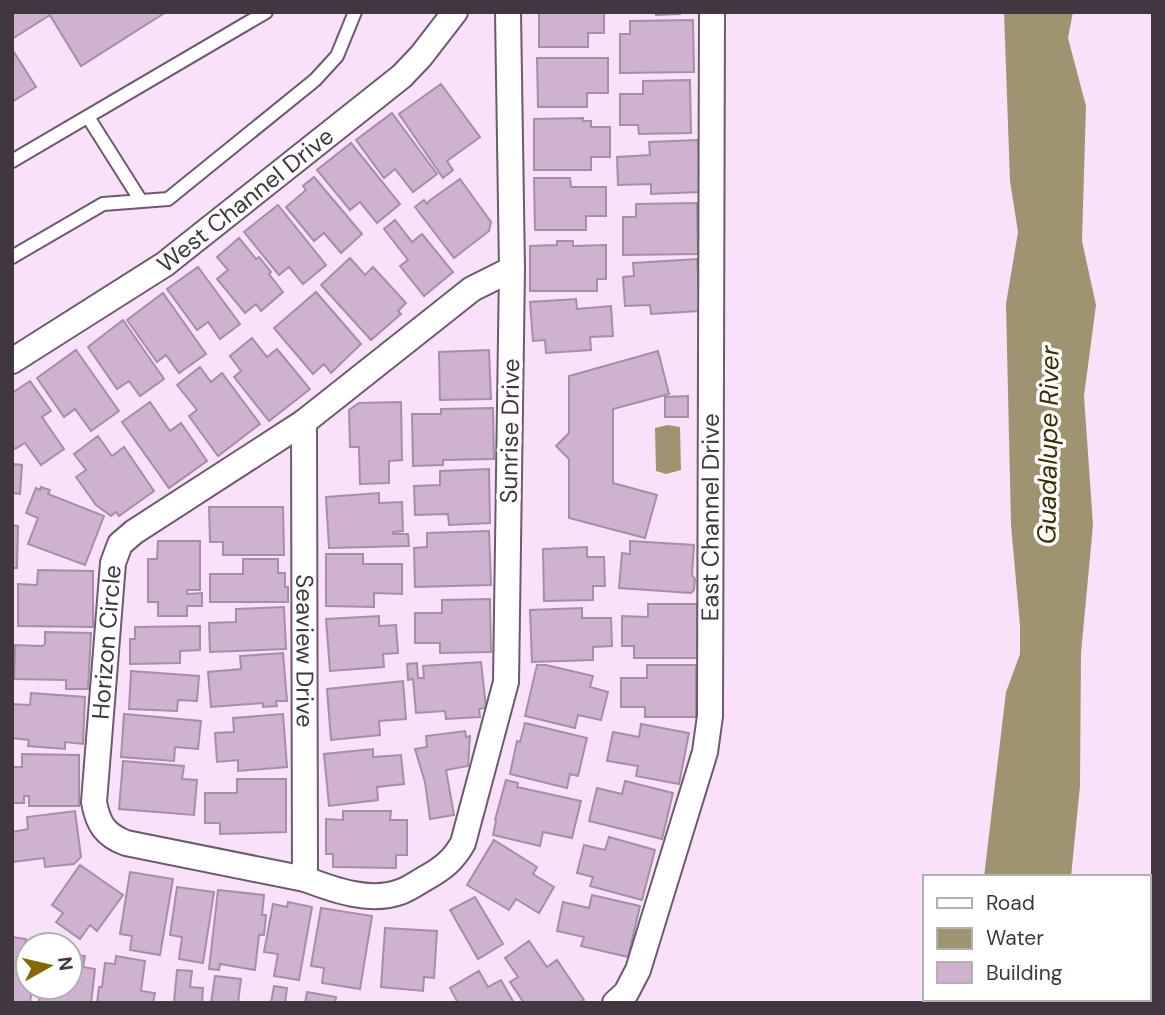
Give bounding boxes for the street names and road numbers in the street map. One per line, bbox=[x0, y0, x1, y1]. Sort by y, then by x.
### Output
street label: West Channel Drive bbox=[151, 120, 340, 279]
street label: Sunrise Drive bbox=[493, 358, 526, 504]
street label: East Channel Drive bbox=[694, 413, 726, 621]
street label: Horizon Circle bbox=[85, 564, 128, 720]
street label: Seaview Drive bbox=[289, 574, 321, 728]

